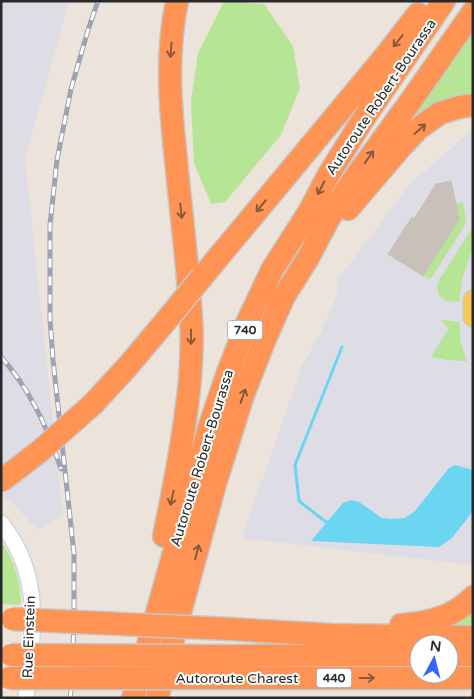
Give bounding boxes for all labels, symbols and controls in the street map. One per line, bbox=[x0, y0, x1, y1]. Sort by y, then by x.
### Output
street label: Autoroute Robert-Bourassa bbox=[322, 16, 440, 178]
one-way arrow bbox=[392, 34, 403, 47]
one-way arrow bbox=[166, 41, 175, 57]
one-way arrow bbox=[413, 123, 426, 135]
one-way arrow bbox=[364, 151, 375, 164]
one-way arrow bbox=[316, 180, 325, 195]
one-way arrow bbox=[255, 200, 267, 213]
one-way arrow bbox=[176, 203, 186, 219]
road number: 740 bbox=[228, 320, 262, 340]
one-way arrow bbox=[186, 328, 196, 345]
street label: Autoroute Robert-Bourassa bbox=[167, 367, 237, 549]
one-way arrow bbox=[239, 389, 248, 405]
one-way arrow bbox=[166, 490, 176, 506]
one-way arrow bbox=[192, 545, 202, 561]
street label: Rue Einstein bbox=[19, 595, 39, 679]
north arrow bbox=[409, 634, 459, 684]
text: N bbox=[429, 637, 442, 656]
road number: 440 bbox=[316, 668, 352, 688]
street label: Autoroute Charest bbox=[176, 670, 299, 687]
one-way arrow bbox=[359, 673, 375, 683]

